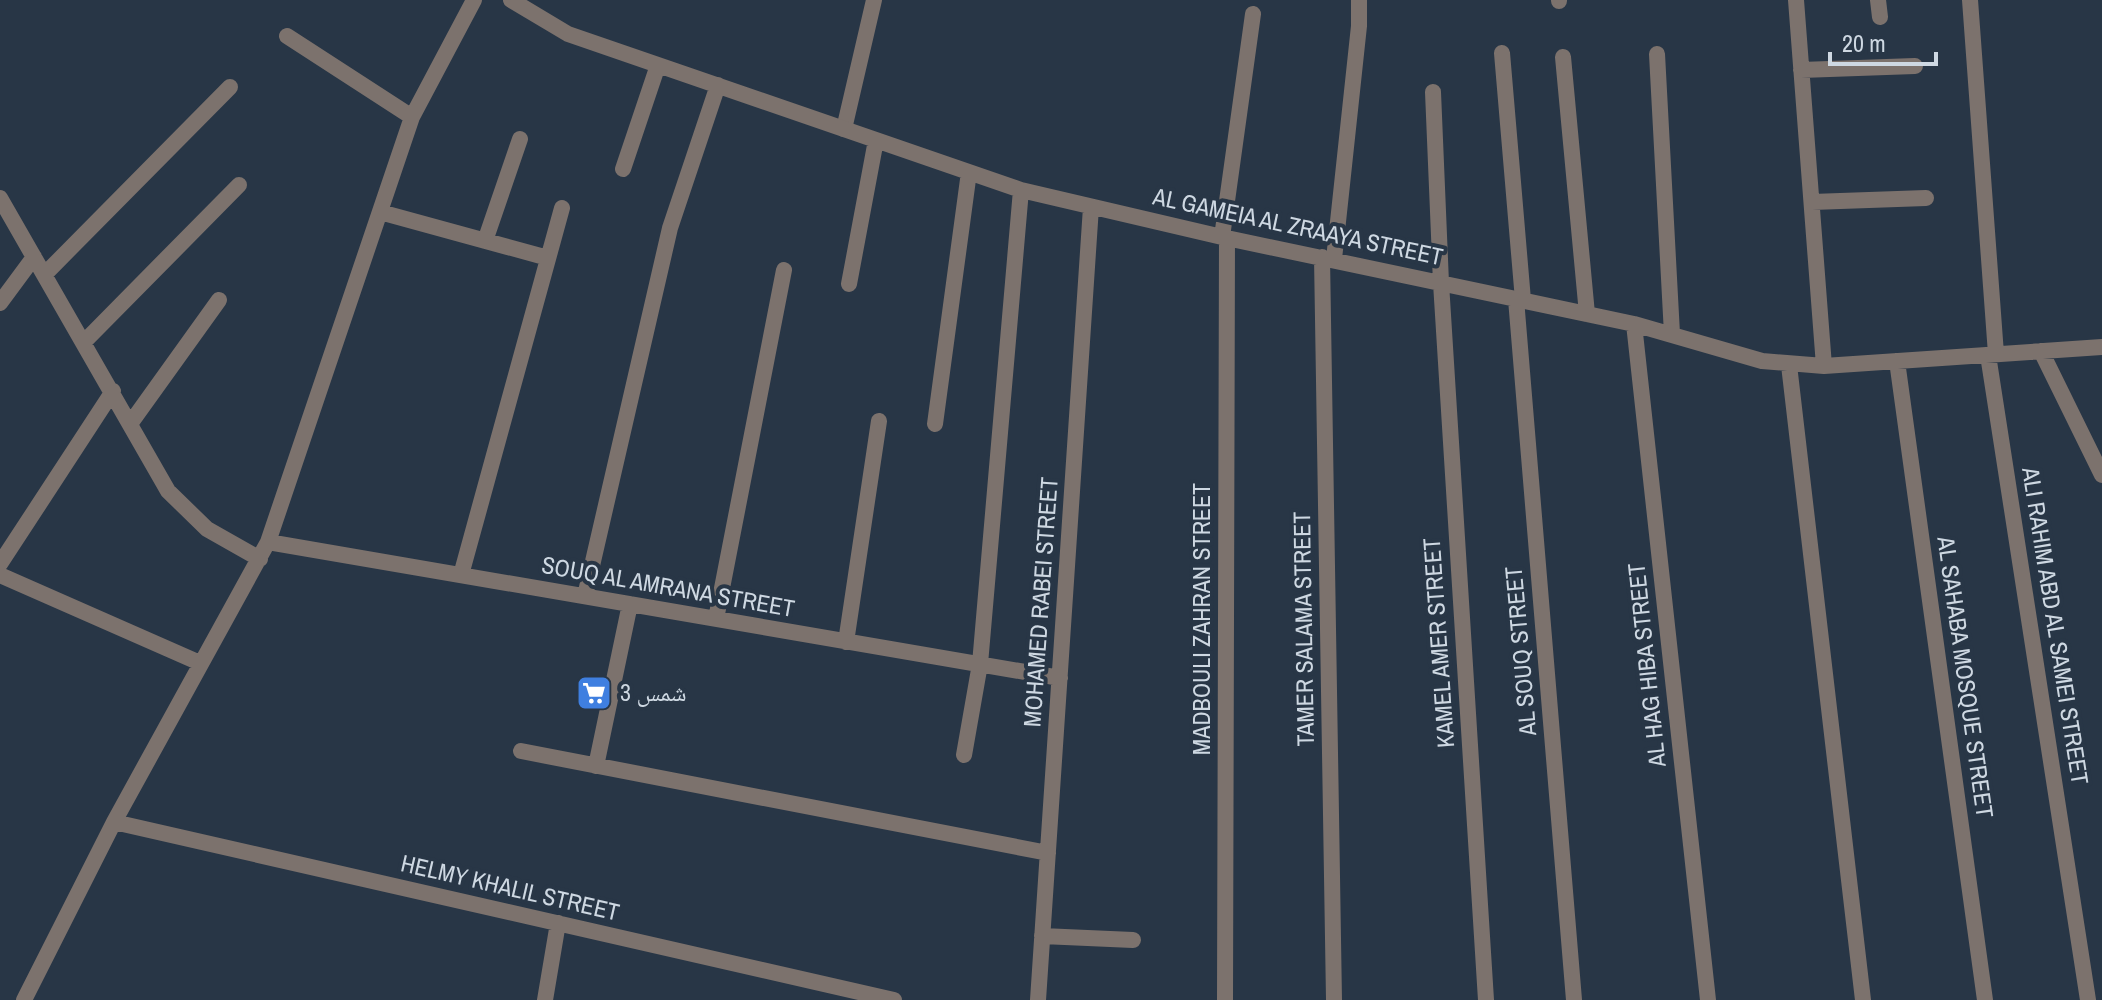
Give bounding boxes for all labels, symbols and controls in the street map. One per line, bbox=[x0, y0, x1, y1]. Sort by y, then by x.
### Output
scale bar bbox=[1830, 16, 1936, 66]
text: 20 m bbox=[1842, 27, 1886, 59]
street label: AL GAMEIA AL ZRAAYA STREET bbox=[1149, 179, 1446, 272]
street label: ALI RAHIM ABD AL SAMEI STREET bbox=[2015, 464, 2097, 787]
street label: MOHAMED RABEI STREET bbox=[1015, 476, 1065, 728]
street label: MADBOULI ZAHRAN STREET bbox=[1185, 483, 1217, 755]
street label: TAMER SALAMA STREET bbox=[1285, 511, 1321, 747]
street label: AL SAHABA MOSQUE STREET bbox=[1930, 533, 2002, 820]
street label: KAMEL AMER STREET bbox=[1415, 537, 1461, 749]
street label: SOUQ AL AMRANA STREET bbox=[539, 548, 797, 624]
street label: AL HAG HIBA STREET bbox=[1619, 562, 1673, 770]
street label: AL SOUQ STREET bbox=[1497, 565, 1543, 738]
supermarket icon: شمس 3 bbox=[575, 674, 613, 712]
place label: شمس 3 bbox=[620, 676, 687, 708]
street label: HELMY KHALIL STREET bbox=[398, 846, 623, 928]

